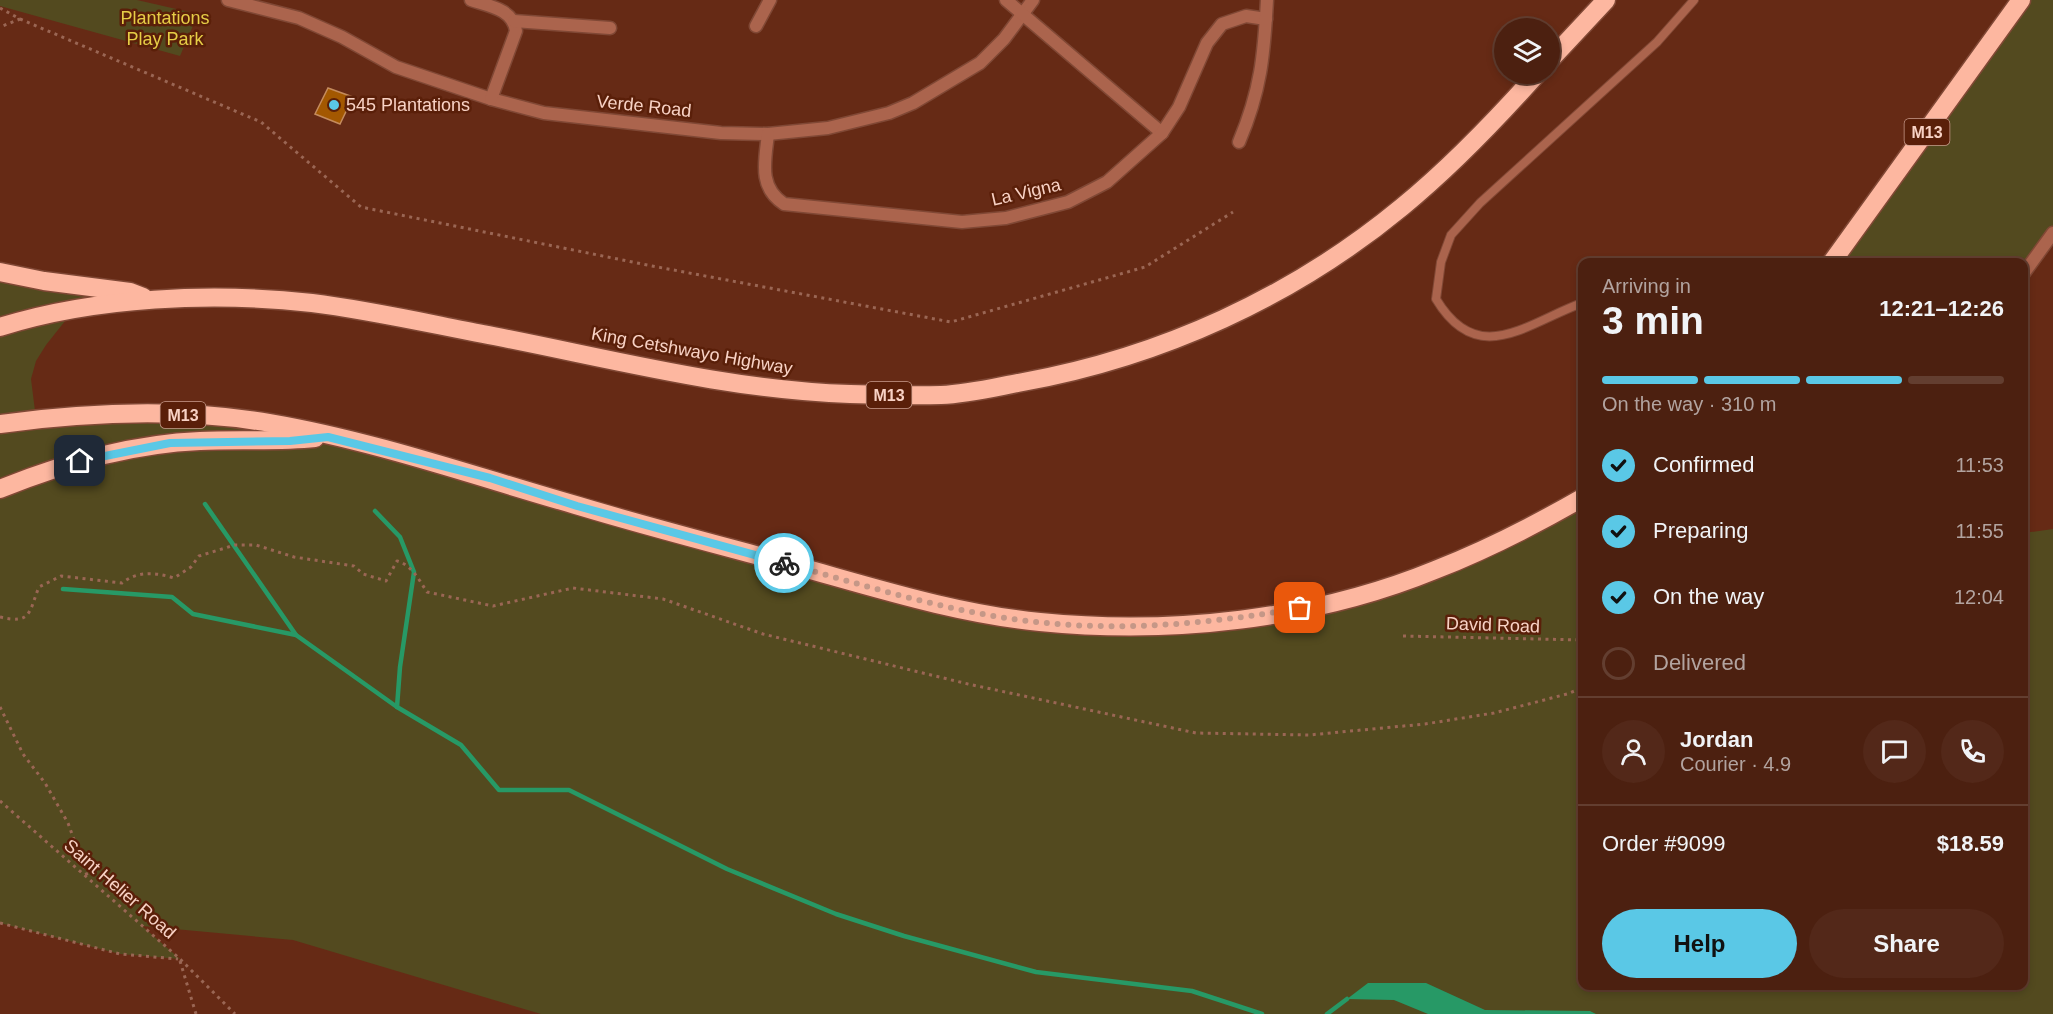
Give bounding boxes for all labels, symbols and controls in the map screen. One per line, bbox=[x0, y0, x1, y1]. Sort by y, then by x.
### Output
park label: Plantations Play Park bbox=[120, 8, 210, 49]
map controls bbox=[1494, 18, 1560, 84]
button: layers bbox=[1494, 18, 1560, 84]
street label: Verde Road bbox=[596, 91, 692, 121]
place label: 545 Plantations bbox=[346, 95, 470, 115]
marker: 545 Plantations bbox=[327, 98, 341, 112]
road number: M13 bbox=[1904, 119, 1950, 145]
street label: La Vigna bbox=[989, 174, 1064, 210]
text: Arriving in bbox=[1602, 275, 1691, 297]
text: 12:21–12:26 bbox=[1879, 296, 2004, 321]
text: 3 min bbox=[1602, 299, 1704, 342]
street label: King Cetshwayo Highway bbox=[590, 323, 794, 379]
road number: M13 bbox=[866, 382, 912, 408]
text: On the way · 310 m bbox=[1602, 393, 1777, 415]
road number: M13 bbox=[160, 402, 206, 428]
pin bbox=[54, 435, 105, 486]
icon: home bbox=[63, 444, 96, 477]
icon: check bbox=[1602, 449, 1635, 482]
text: Confirmed bbox=[1653, 452, 1754, 477]
text: 11:53 bbox=[1955, 454, 2004, 476]
icon: check bbox=[1602, 515, 1635, 548]
text: Preparing bbox=[1653, 518, 1748, 543]
text: 11:55 bbox=[1955, 520, 2004, 542]
courier bbox=[754, 533, 814, 593]
icon: bike bbox=[768, 547, 801, 580]
icon: check bbox=[1602, 581, 1635, 614]
pin bbox=[1274, 582, 1325, 633]
text: On the way bbox=[1653, 584, 1764, 609]
text: 12:04 bbox=[1954, 586, 2004, 608]
icon: bag bbox=[1283, 591, 1316, 624]
street label: David Road bbox=[1446, 613, 1540, 637]
text: Delivered bbox=[1653, 650, 1746, 675]
button: person bbox=[1602, 720, 1665, 783]
button: chat bbox=[1863, 720, 1926, 783]
button: phone bbox=[1941, 720, 2004, 783]
text: Jordan bbox=[1680, 727, 1753, 752]
text: Courier · 4.9 bbox=[1680, 753, 1791, 775]
text: Order #9099 bbox=[1602, 831, 1726, 856]
text: $18.59 bbox=[1937, 831, 2004, 856]
street label: Saint Helier Road bbox=[60, 835, 180, 943]
button: Help bbox=[1602, 909, 1797, 978]
button: Share bbox=[1809, 909, 2004, 978]

